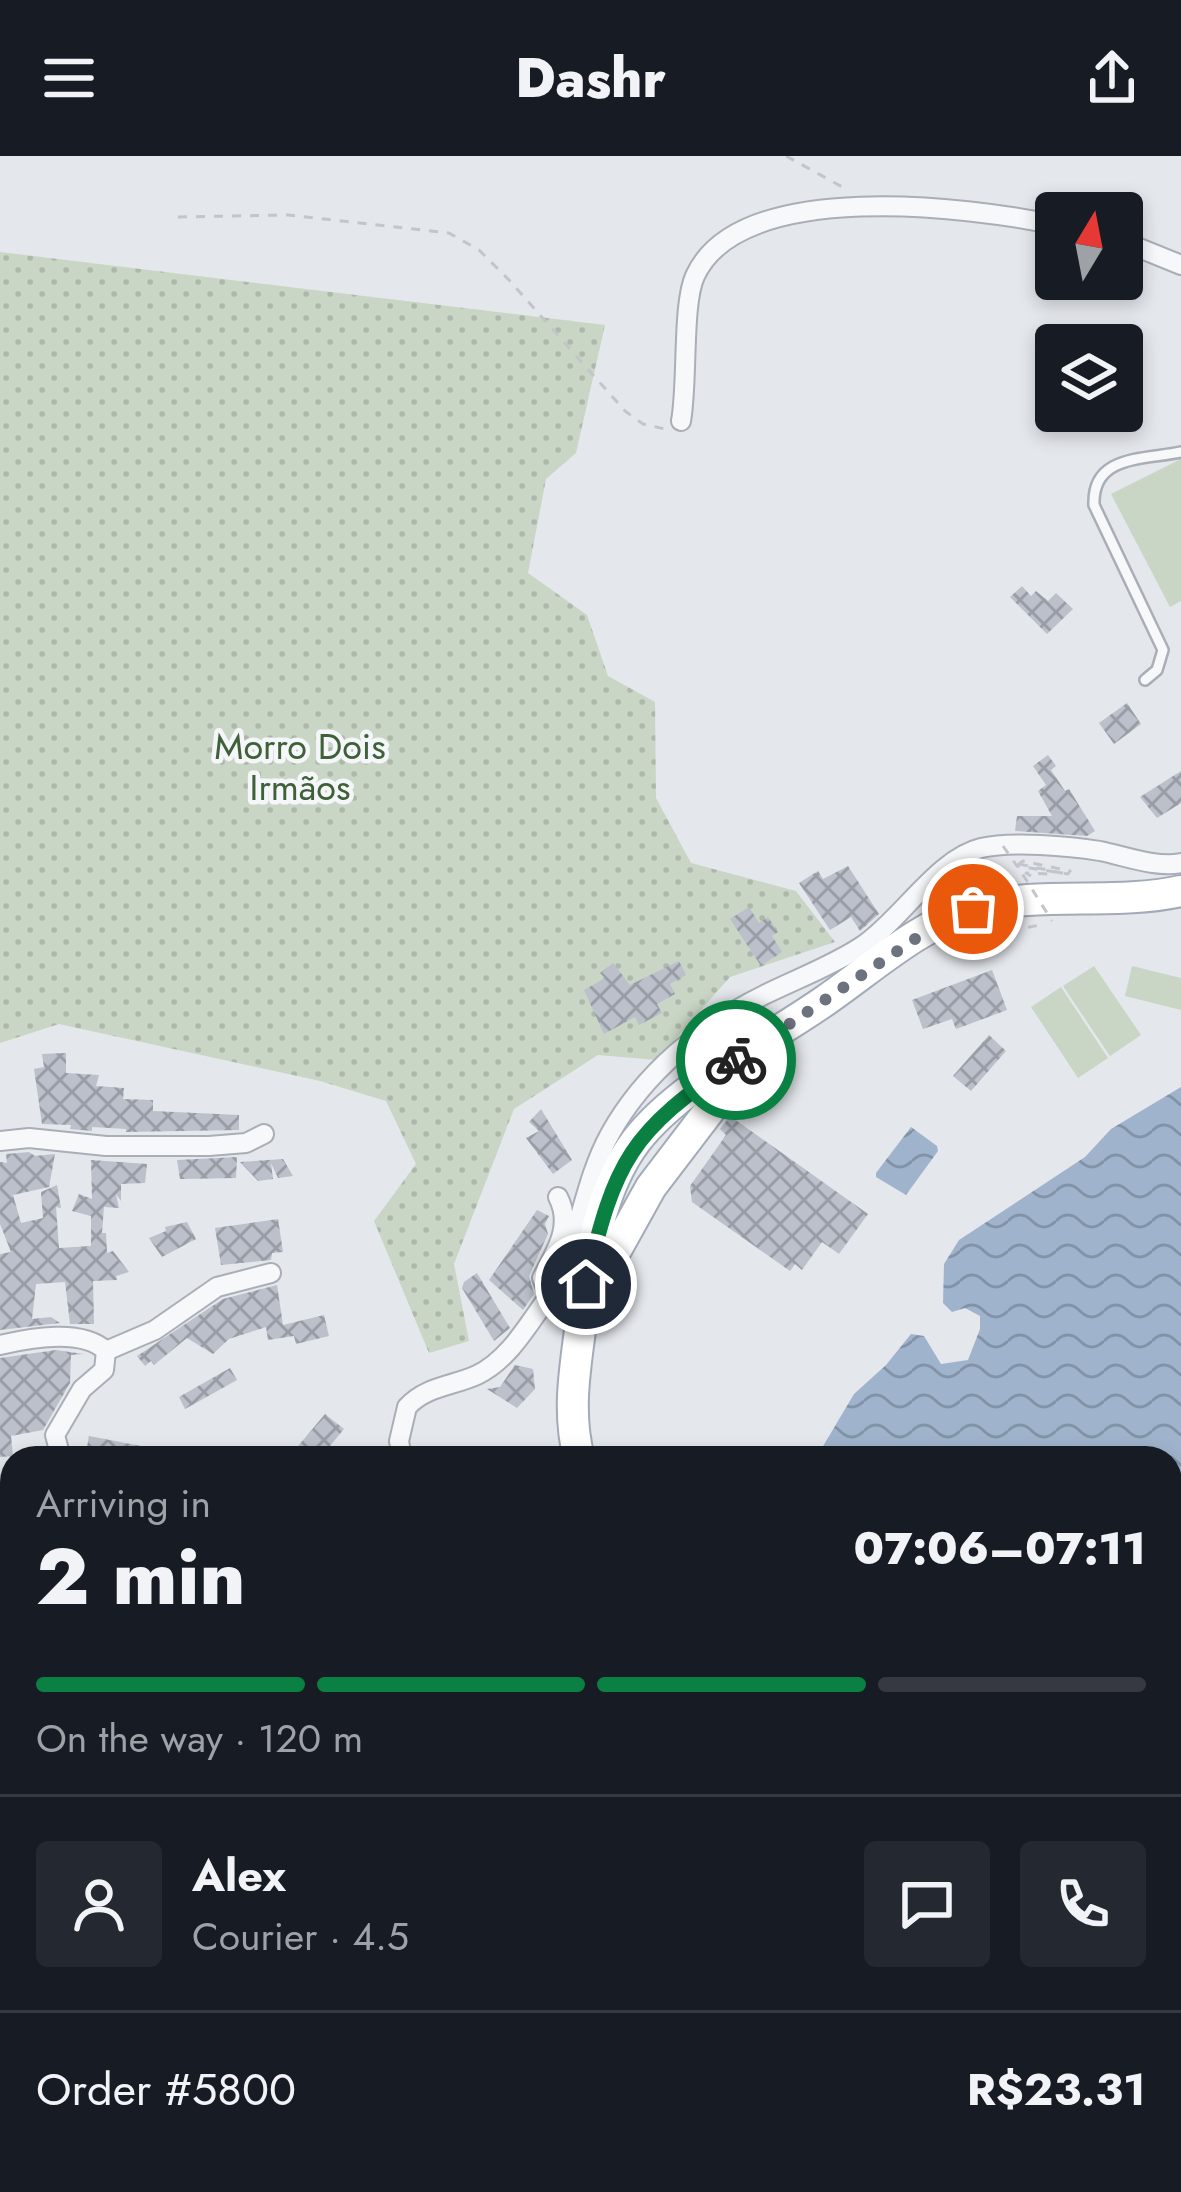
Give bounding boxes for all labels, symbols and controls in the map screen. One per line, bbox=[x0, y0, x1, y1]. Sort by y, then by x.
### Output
text: Dashr bbox=[515, 39, 666, 117]
icon: menu bbox=[36, 45, 102, 111]
icon: share bbox=[1079, 45, 1145, 111]
north arrow bbox=[1035, 192, 1143, 300]
map controls bbox=[1035, 192, 1143, 432]
button: layers bbox=[1035, 324, 1143, 432]
park label: Morro Dois Irmãos bbox=[214, 720, 386, 813]
pin bbox=[922, 858, 1024, 960]
icon: bag bbox=[940, 876, 1006, 942]
courier bbox=[676, 1000, 796, 1120]
icon: bike bbox=[703, 1027, 769, 1093]
pin bbox=[535, 1233, 637, 1335]
icon: home bbox=[553, 1251, 619, 1317]
text: Arriving in bbox=[36, 1475, 211, 1532]
text: 07:06–07:11 bbox=[853, 1516, 1146, 1581]
text: 2 min bbox=[36, 1521, 245, 1633]
text: On the way · 120 m bbox=[36, 1710, 363, 1767]
button: person bbox=[36, 1841, 162, 1967]
button: chat bbox=[864, 1841, 990, 1967]
button: phone bbox=[1020, 1841, 1146, 1967]
text: Alex bbox=[192, 1843, 286, 1908]
text: Courier · 4.5 bbox=[192, 1908, 409, 1965]
text: Order #5800 bbox=[36, 2057, 296, 2122]
text: R$23.31 bbox=[967, 2057, 1146, 2122]

